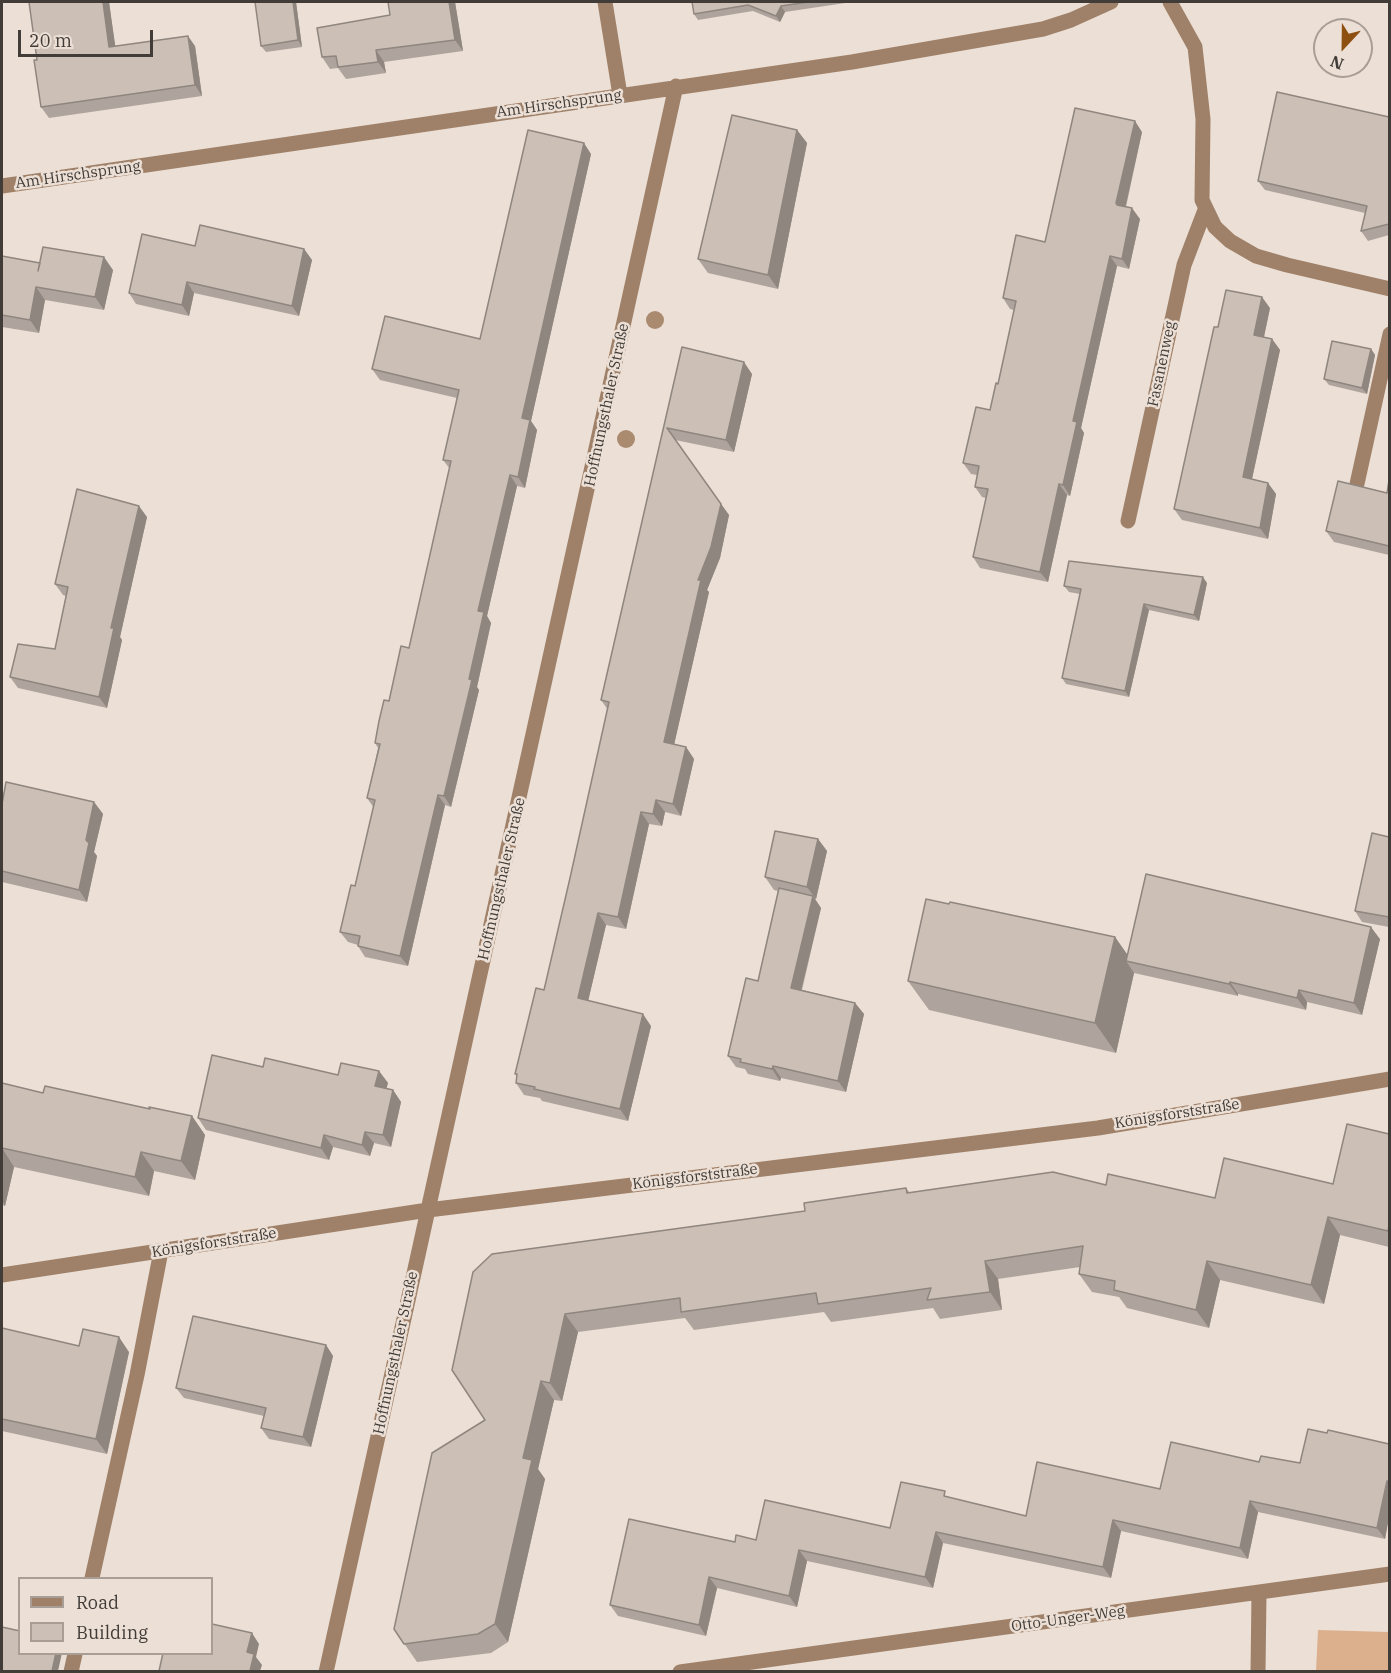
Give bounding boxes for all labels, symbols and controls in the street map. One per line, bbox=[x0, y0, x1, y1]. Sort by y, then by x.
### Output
scale bar bbox=[21, 18, 156, 56]
north arrow bbox=[1313, 18, 1373, 78]
text: 20 m bbox=[29, 29, 72, 52]
text: N bbox=[1327, 51, 1347, 74]
street label: Am Hirschsprung bbox=[495, 86, 623, 122]
street label: Am Hirschsprung bbox=[14, 157, 142, 193]
street label: Fasanenweg bbox=[1144, 319, 1180, 409]
street label: Hoffnungsthaler Straße bbox=[581, 322, 633, 488]
street label: Hoffnungsthaler Straße bbox=[475, 796, 529, 962]
street label: Königsforststraße bbox=[1113, 1095, 1241, 1133]
street label: Königsforststraße bbox=[631, 1160, 759, 1194]
street label: Königsforststraße bbox=[150, 1224, 278, 1262]
street label: Hoffnungsthaler Straße bbox=[370, 1270, 422, 1436]
legend bbox=[18, 1577, 213, 1655]
text: Road bbox=[76, 1591, 119, 1614]
street label: Otto-Unger-Weg bbox=[1010, 1602, 1126, 1636]
text: Building bbox=[76, 1621, 148, 1644]

